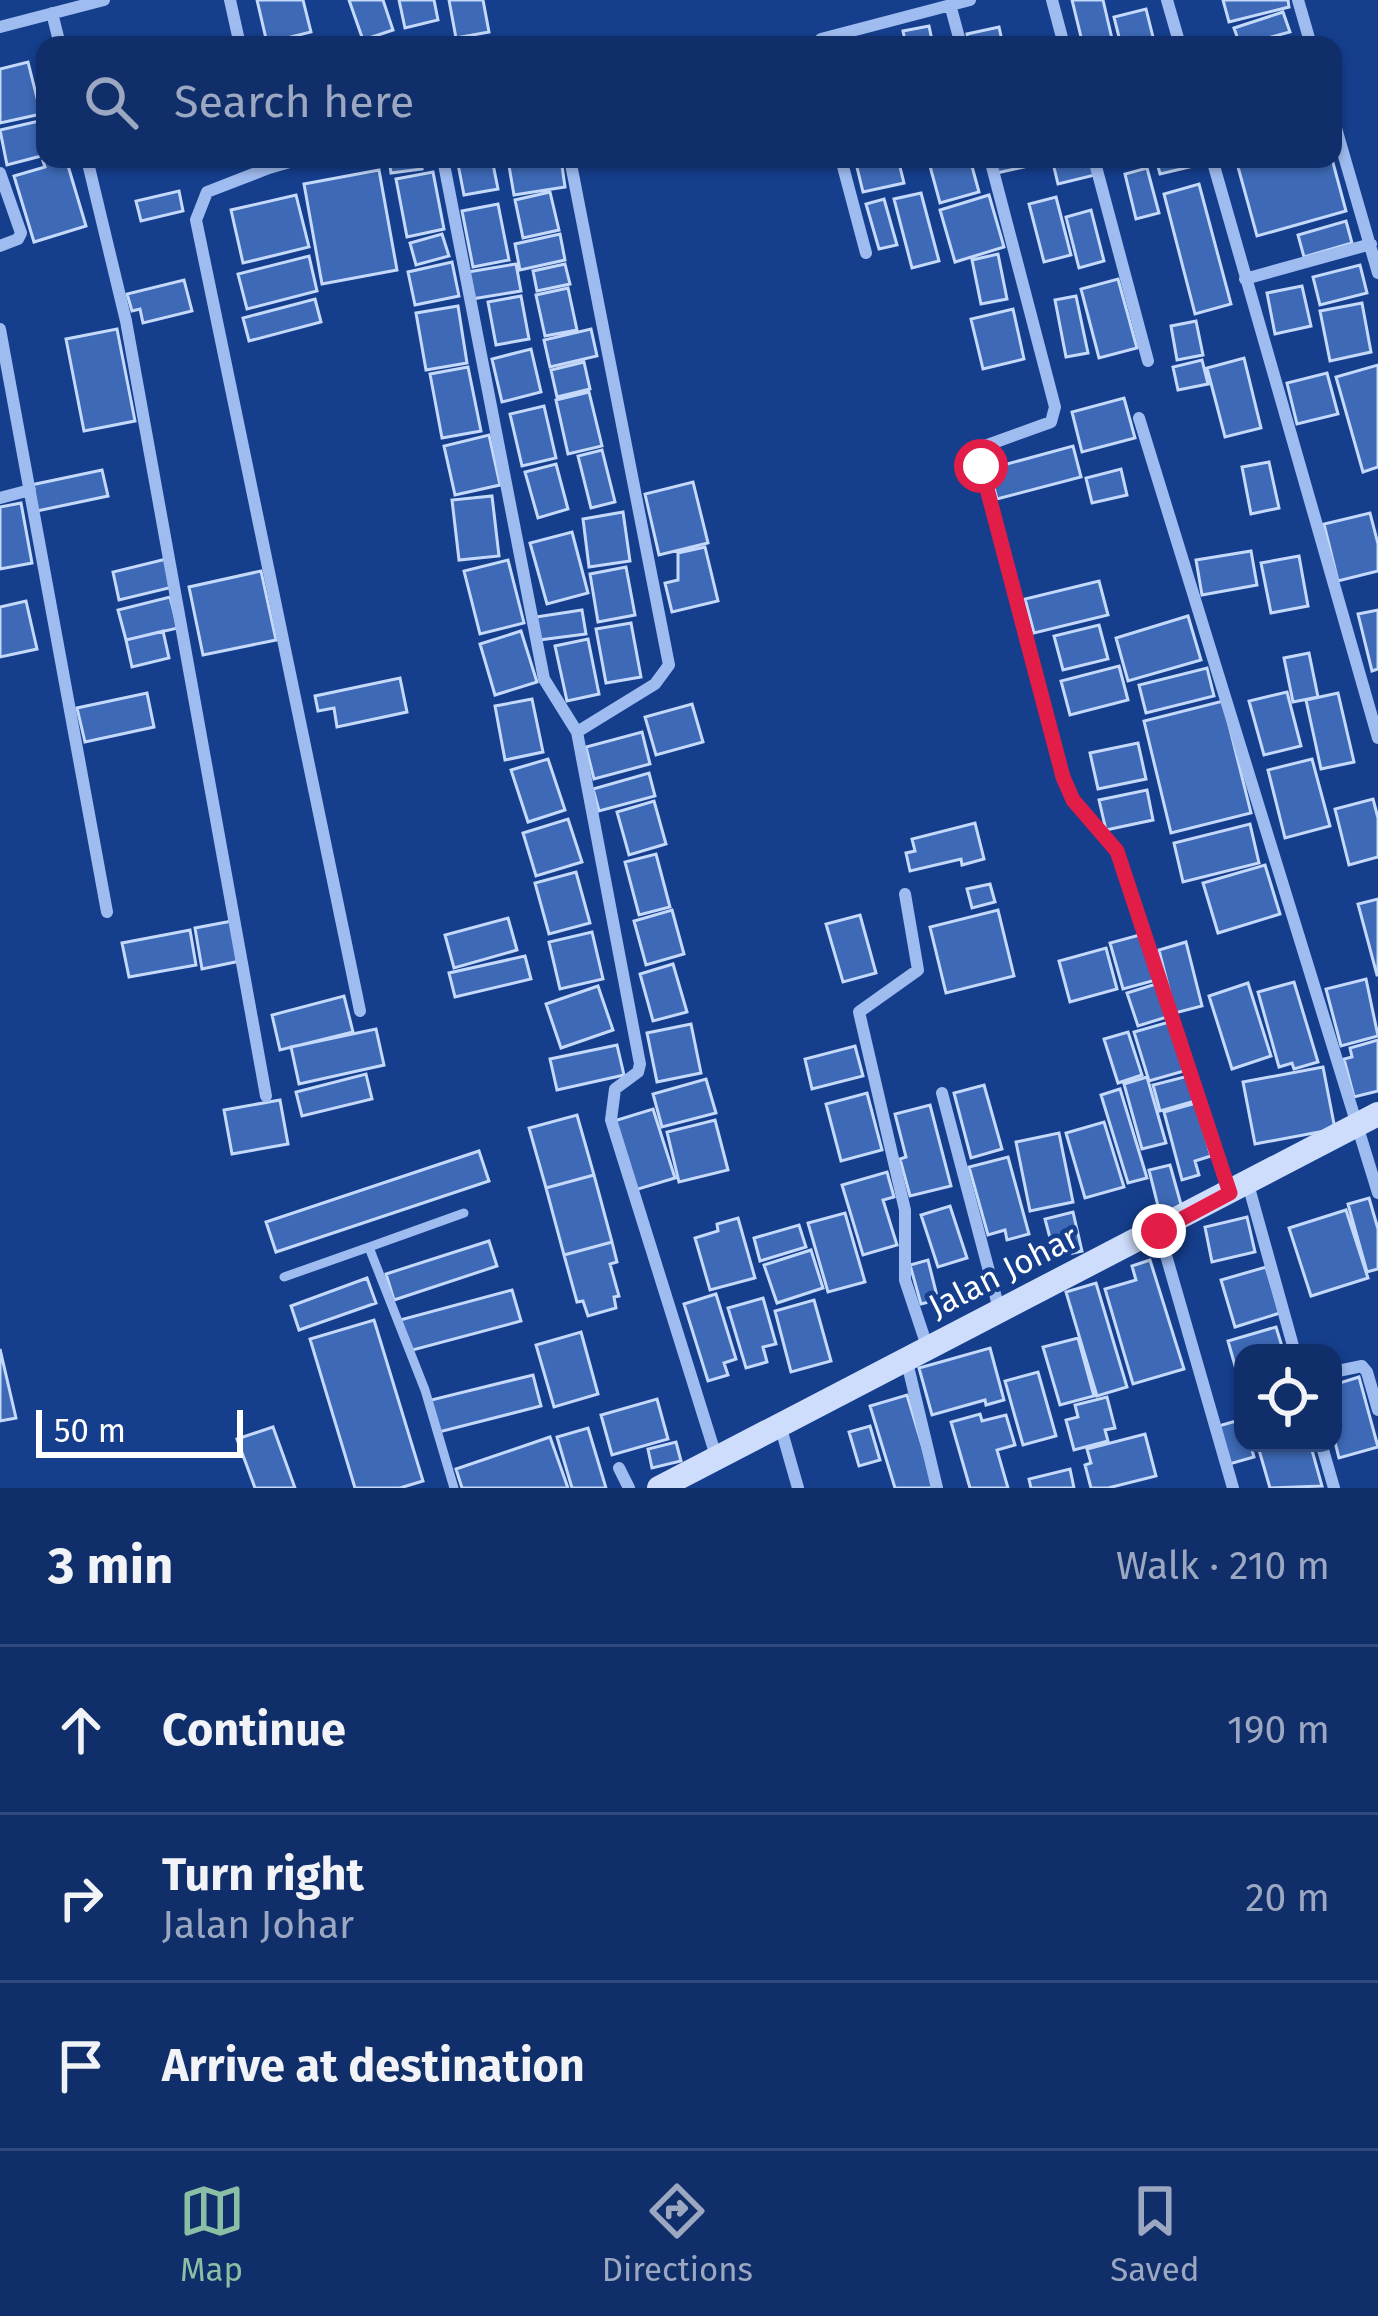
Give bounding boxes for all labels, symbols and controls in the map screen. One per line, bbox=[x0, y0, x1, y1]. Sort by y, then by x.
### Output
search box bbox=[36, 36, 1342, 168]
icon: search bbox=[78, 69, 144, 135]
text: Search here bbox=[174, 75, 414, 129]
route start bbox=[954, 439, 1008, 493]
route end bbox=[1132, 1204, 1186, 1258]
street label: Jalan Johar bbox=[922, 1217, 1085, 1327]
map controls bbox=[1234, 1344, 1342, 1452]
button: locate bbox=[1234, 1344, 1342, 1452]
scale bar bbox=[36, 1404, 243, 1457]
text: 50 m bbox=[54, 1411, 126, 1451]
text: 3 min bbox=[48, 1535, 174, 1597]
text: Walk · 210 m bbox=[1116, 1543, 1330, 1589]
icon: ahead bbox=[48, 1697, 114, 1763]
text: Continue bbox=[162, 1703, 346, 1757]
text: 190 m bbox=[1227, 1707, 1330, 1753]
text: Turn right bbox=[162, 1848, 364, 1902]
icon: right bbox=[48, 1865, 114, 1931]
text: 20 m bbox=[1245, 1875, 1330, 1921]
text: Jalan Johar bbox=[162, 1902, 354, 1948]
icon: arrive bbox=[48, 2033, 114, 2099]
text: Arrive at destination bbox=[162, 2039, 585, 2093]
tab: Map bbox=[179, 2178, 245, 2290]
tab: Directions bbox=[602, 2178, 753, 2290]
tab: Saved bbox=[1110, 2178, 1199, 2290]

